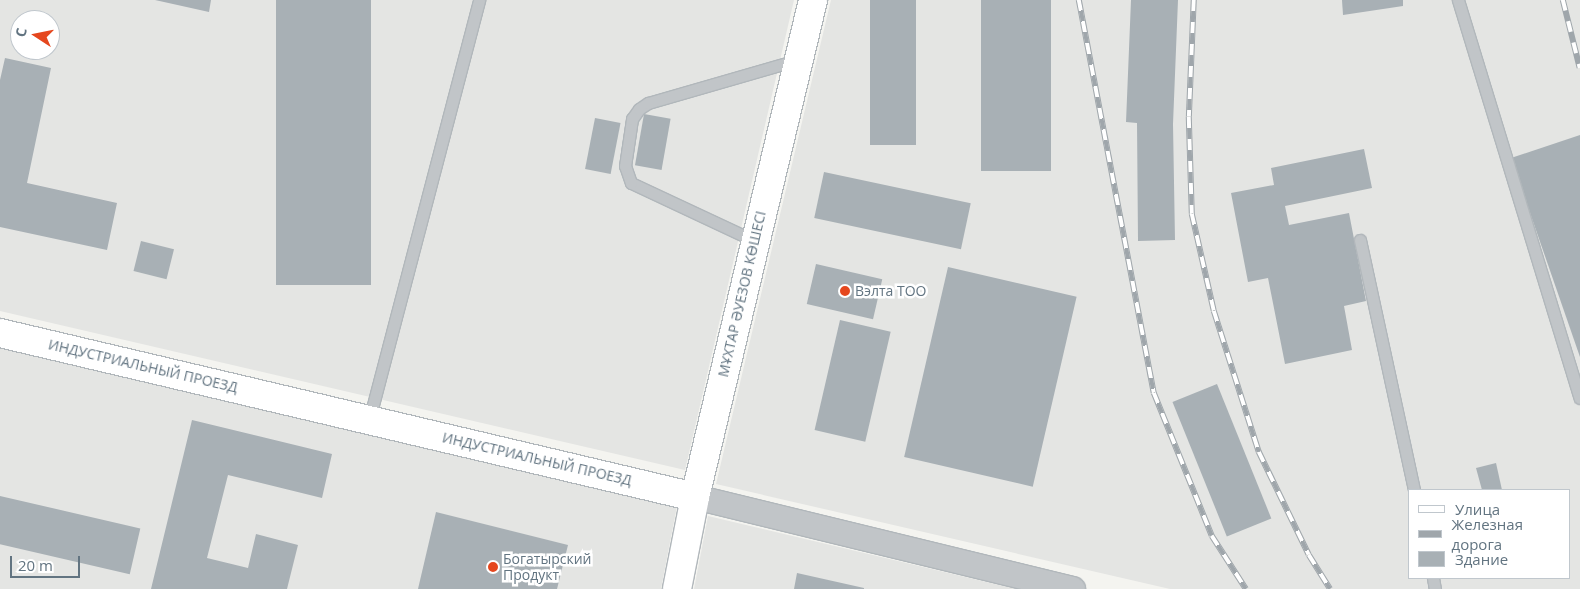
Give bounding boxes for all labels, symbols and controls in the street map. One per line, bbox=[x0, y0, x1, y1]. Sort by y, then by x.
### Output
north arrow bbox=[10, 10, 60, 60]
text: С bbox=[11, 26, 31, 38]
street label: МҰХТАР ӘУЕЗОВ КӨШЕСІ bbox=[715, 209, 769, 379]
place label: Вэлта ТОО bbox=[855, 283, 926, 299]
marker: Вэлта ТОО bbox=[839, 285, 851, 297]
street label: ИНДУСТРИАЛЬНЫЙ ПРОЕЗД bbox=[47, 336, 239, 396]
street label: ИНДУСТРИАЛЬНЫЙ ПРОЕЗД bbox=[441, 429, 633, 489]
legend bbox=[1408, 489, 1570, 579]
text: Улица bbox=[1455, 499, 1500, 519]
text: Железная дорога bbox=[1452, 514, 1523, 554]
scale bar bbox=[12, 546, 82, 578]
text: Здание bbox=[1455, 549, 1508, 569]
place label: Богатырский Продукт bbox=[503, 551, 591, 584]
text: 20 m bbox=[18, 555, 53, 575]
marker: Богатырский Продукт bbox=[487, 561, 499, 573]

